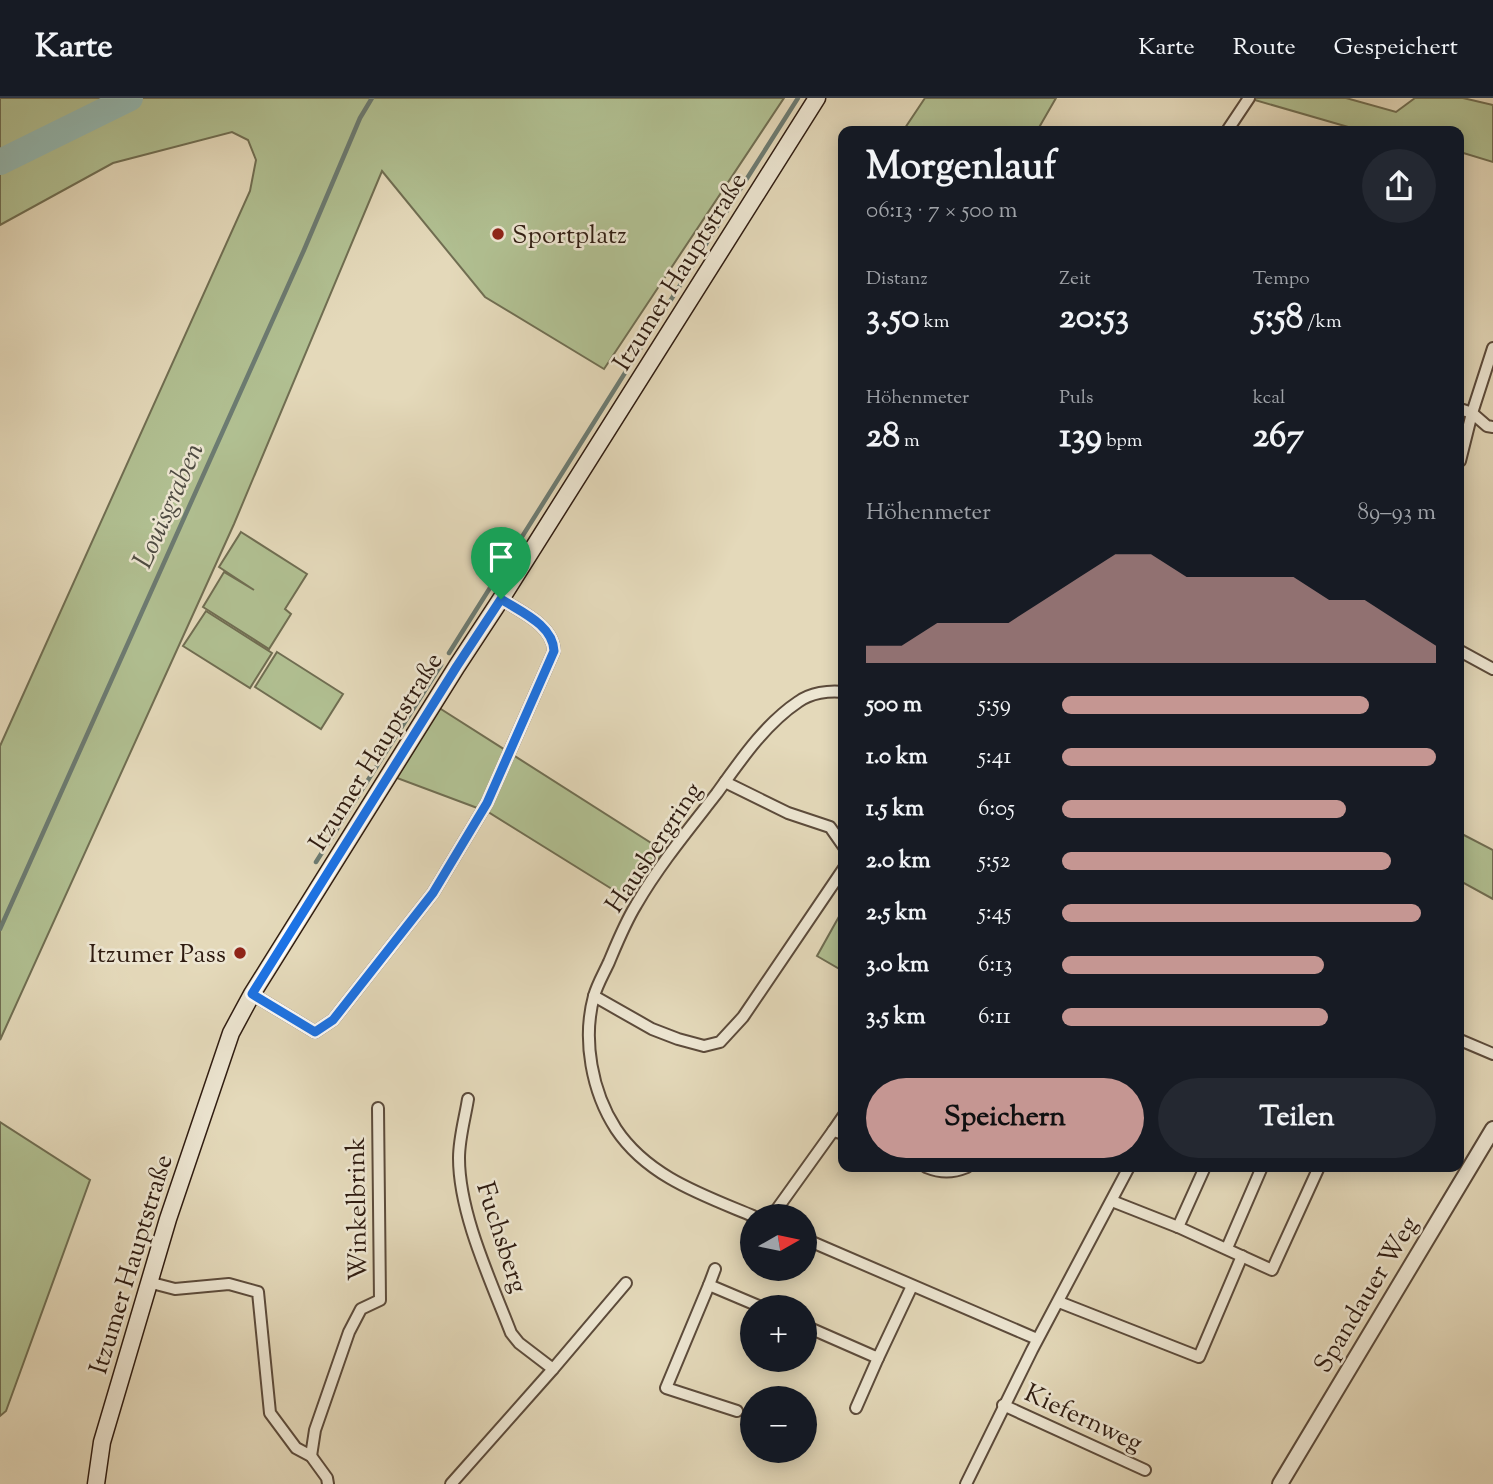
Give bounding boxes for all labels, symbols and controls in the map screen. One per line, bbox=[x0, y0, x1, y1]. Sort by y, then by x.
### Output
text: Karte bbox=[35, 24, 113, 72]
text: Karte bbox=[1138, 31, 1195, 65]
text: Route bbox=[1233, 31, 1296, 65]
text: Gespeichert bbox=[1334, 31, 1458, 65]
text: Morgenlauf bbox=[866, 142, 1057, 196]
button: share bbox=[1362, 149, 1436, 223]
street label: Itzumer Hauptstraße bbox=[605, 166, 757, 379]
text: 06:13 · 7 × 500 m bbox=[866, 195, 1018, 228]
place label: Sportplatz bbox=[512, 218, 627, 255]
marker: Sportplatz bbox=[490, 226, 506, 242]
text: Distanz bbox=[866, 266, 928, 293]
text: Zeit bbox=[1059, 266, 1091, 293]
text: Tempo bbox=[1253, 266, 1310, 293]
text: 3.50 bbox=[866, 293, 919, 344]
text: 20:53 bbox=[1059, 293, 1129, 344]
text: 5:58 bbox=[1253, 293, 1303, 344]
text: km bbox=[919, 309, 950, 336]
text: /km bbox=[1303, 309, 1342, 336]
text: Höhenmeter bbox=[866, 385, 969, 412]
text: Puls bbox=[1059, 385, 1094, 412]
text: kcal bbox=[1253, 385, 1285, 412]
text: 28 bbox=[866, 412, 900, 463]
text: 139 bbox=[1059, 412, 1102, 463]
text: 267 bbox=[1253, 412, 1304, 463]
text: m bbox=[900, 428, 920, 455]
text: bpm bbox=[1102, 428, 1143, 455]
water label: Louisgraben bbox=[124, 437, 215, 576]
text: Höhenmeter bbox=[866, 497, 991, 530]
text: 89–93 m bbox=[1357, 497, 1436, 530]
pin bbox=[471, 527, 531, 599]
icon: arrive bbox=[482, 538, 520, 576]
street label: Itzumer Hauptstraße bbox=[301, 646, 453, 859]
text: 500 m bbox=[866, 689, 922, 722]
text: 5:59 bbox=[978, 689, 1011, 722]
text: 1.0 km bbox=[866, 741, 928, 774]
text: 5:41 bbox=[978, 741, 1011, 774]
street label: Hausbergring bbox=[598, 776, 713, 921]
text: 1.5 km bbox=[866, 793, 924, 826]
text: 6:05 bbox=[978, 793, 1015, 826]
text: 2.0 km bbox=[866, 845, 931, 878]
text: 5:52 bbox=[978, 845, 1010, 878]
text: 2.5 km bbox=[866, 897, 927, 930]
text: 5:45 bbox=[978, 897, 1011, 930]
place label: Itzumer Pass bbox=[88, 937, 226, 974]
marker: Itzumer Pass bbox=[232, 945, 248, 961]
text: 3.0 km bbox=[866, 949, 929, 982]
text: 6:13 bbox=[978, 949, 1012, 982]
text: 3.5 km bbox=[866, 1001, 925, 1034]
text: 6:11 bbox=[978, 1001, 1011, 1034]
button: Speichern bbox=[866, 1078, 1144, 1158]
button: Teilen bbox=[1158, 1078, 1436, 1158]
street label: Winkelbrink bbox=[339, 1137, 378, 1281]
street label: Itzumer Hauptstraße bbox=[81, 1150, 183, 1379]
street label: Fuchsberg bbox=[465, 1178, 536, 1298]
north arrow bbox=[740, 1204, 817, 1281]
map controls bbox=[740, 1204, 817, 1463]
street label: Spandauer Weg bbox=[1306, 1210, 1429, 1381]
button: + bbox=[740, 1295, 817, 1372]
street label: Kiefernweg bbox=[1018, 1376, 1148, 1463]
button: − bbox=[740, 1386, 817, 1463]

